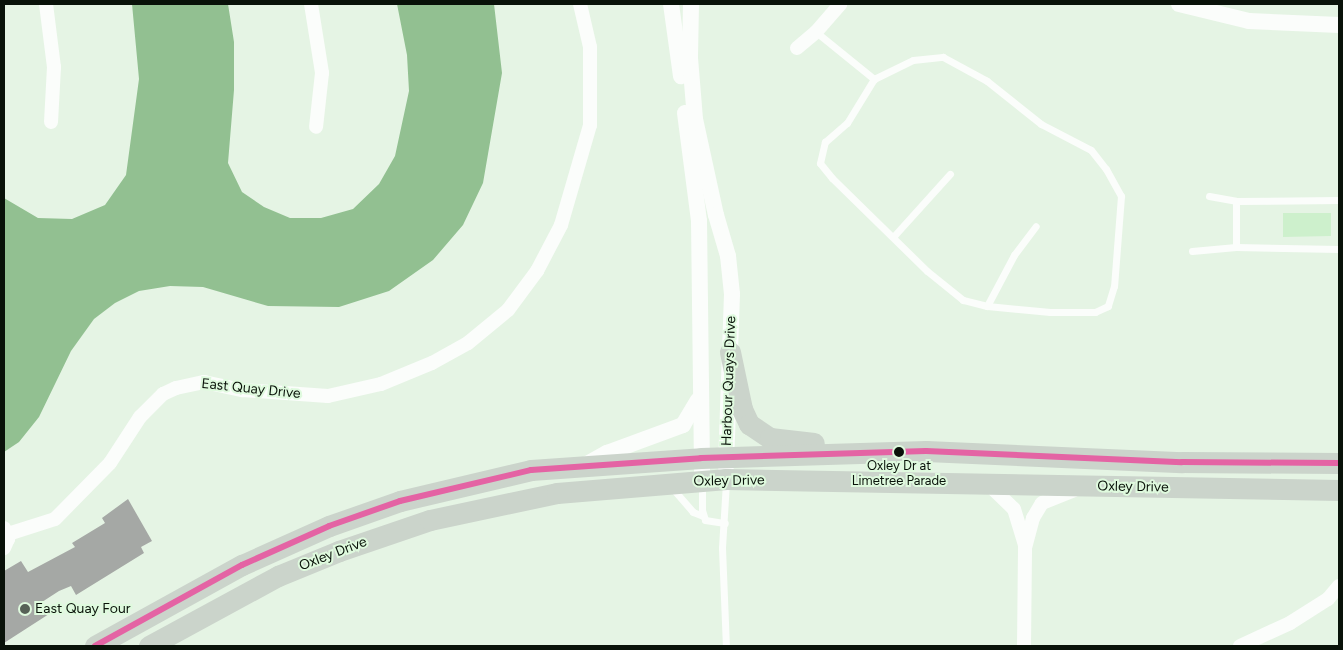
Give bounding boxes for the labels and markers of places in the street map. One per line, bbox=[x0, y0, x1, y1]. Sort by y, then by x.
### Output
marker: Oxley Dr at Limetree Parade bbox=[894, 447, 904, 457]
place label: Oxley Dr at Limetree Parade bbox=[852, 459, 946, 490]
place label: East Quay Four bbox=[35, 601, 130, 617]
marker: East Quay Four bbox=[19, 603, 31, 615]

